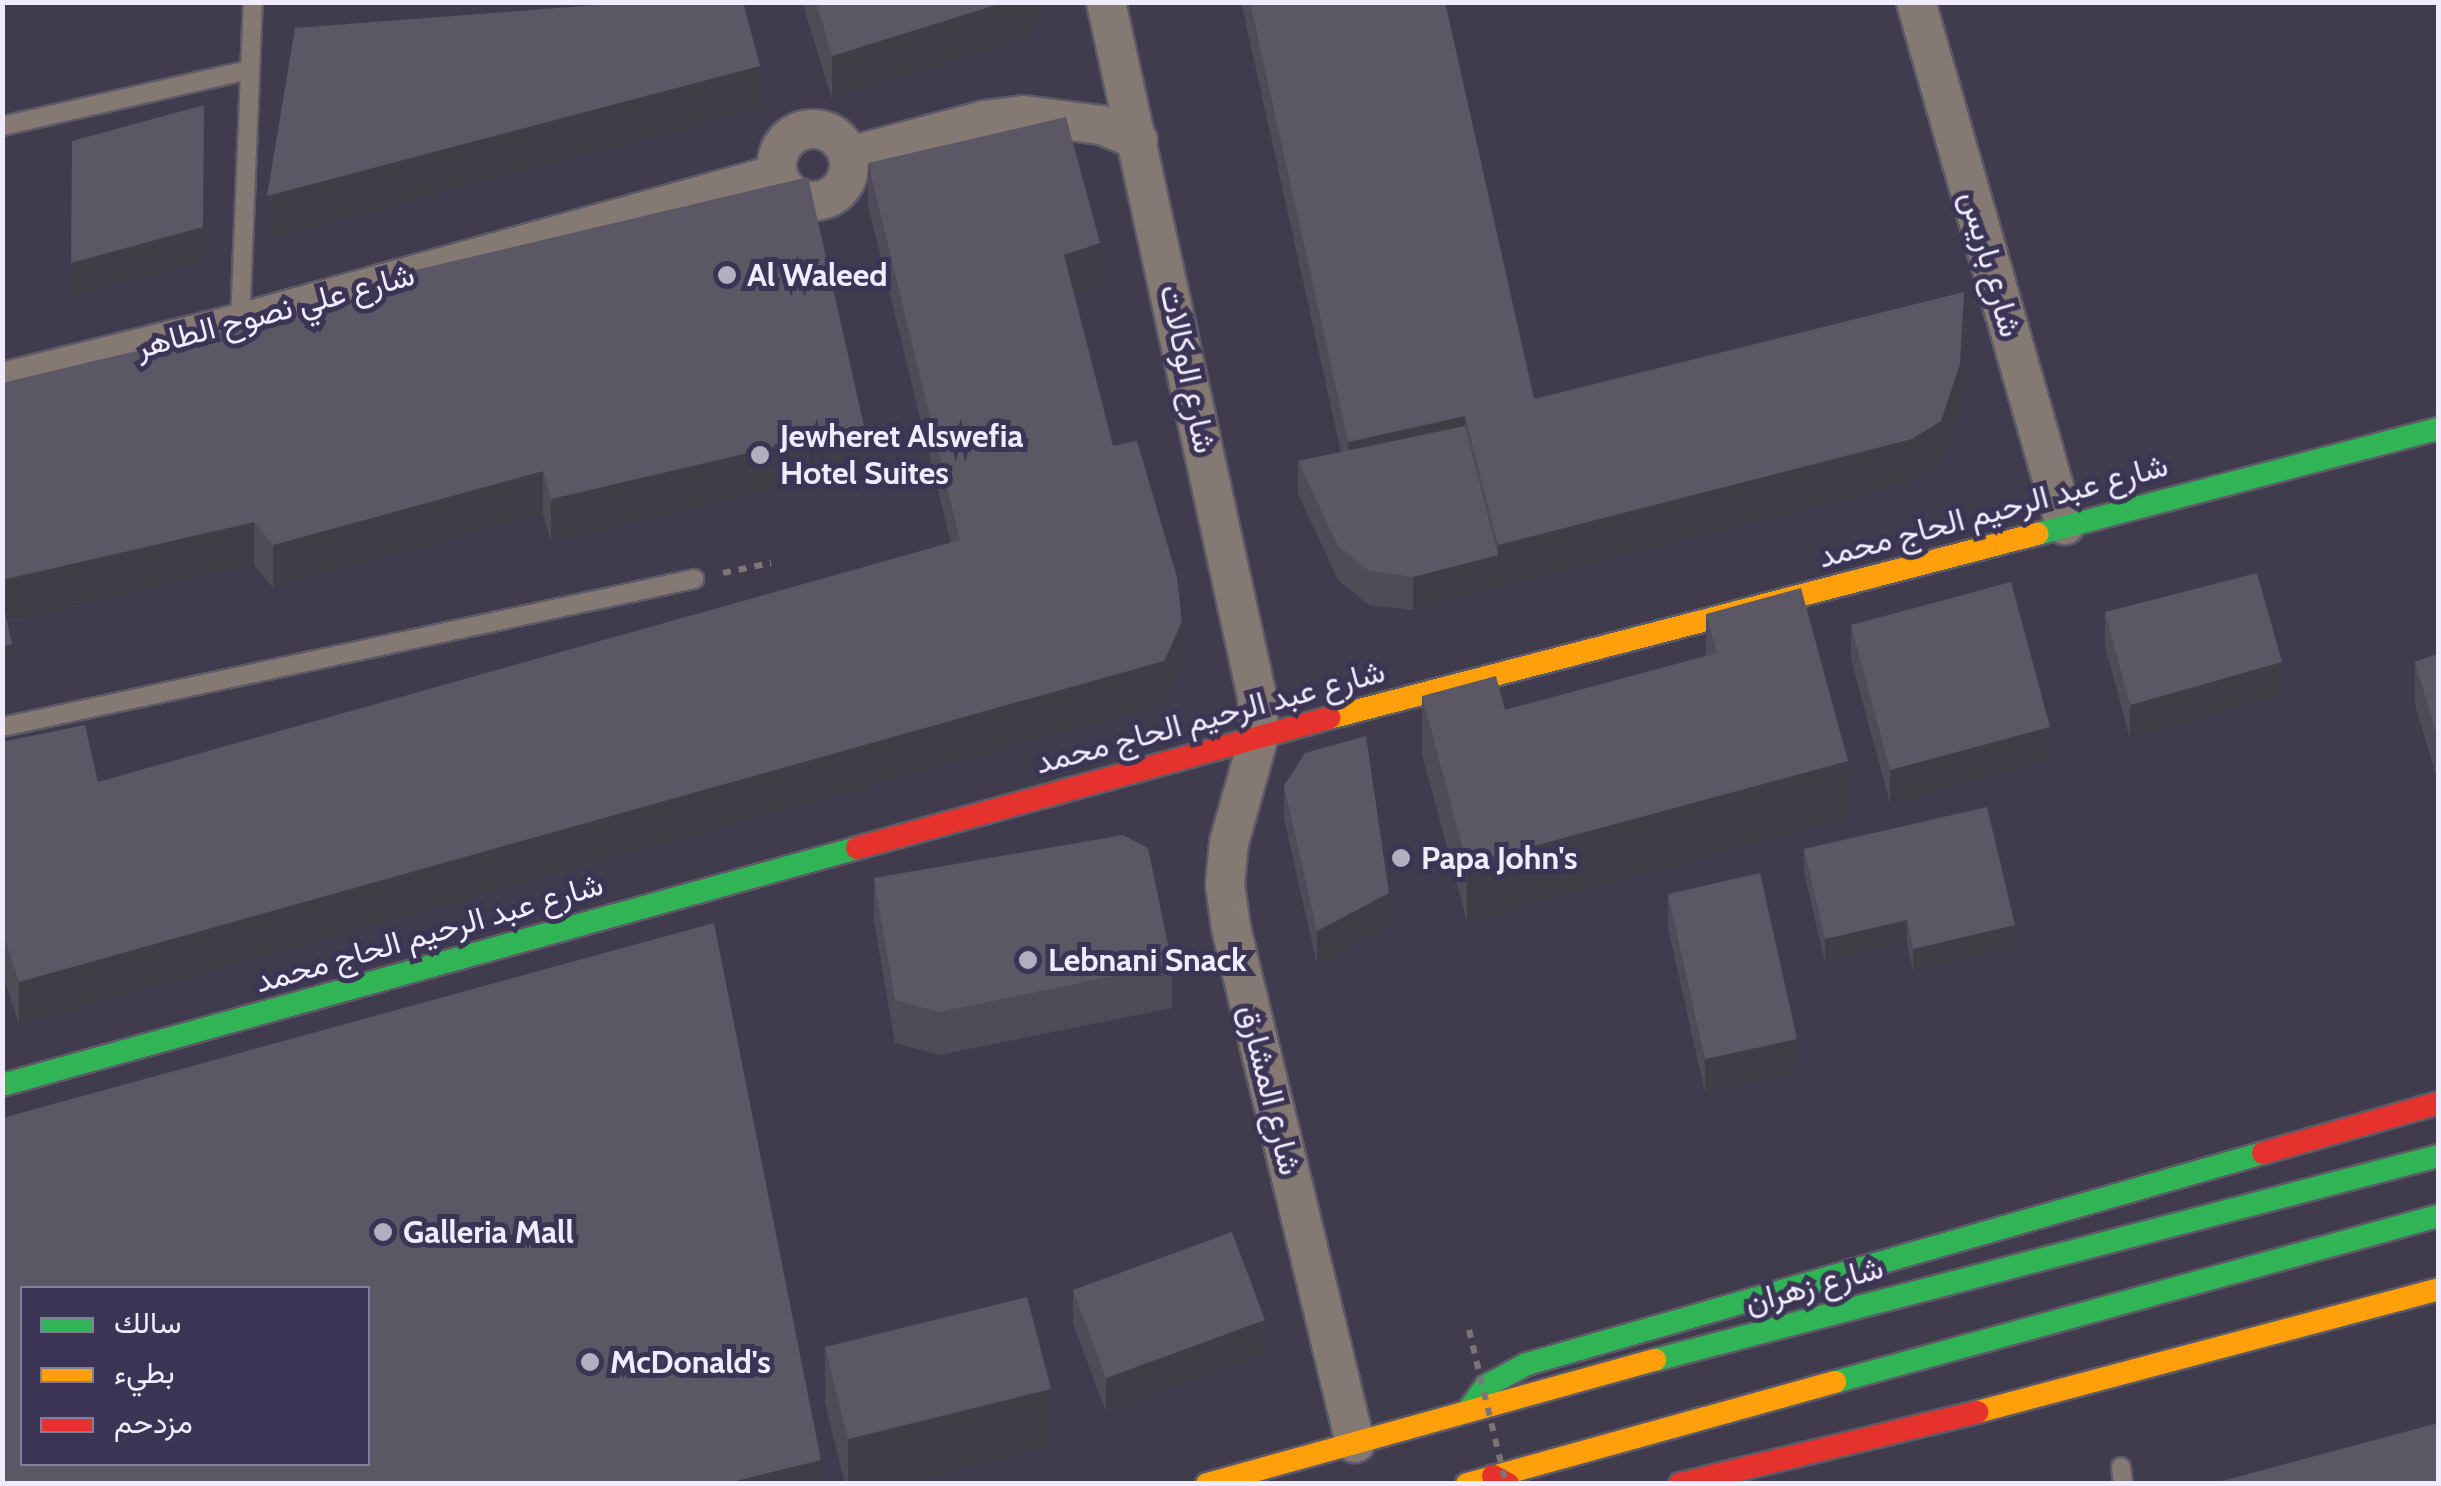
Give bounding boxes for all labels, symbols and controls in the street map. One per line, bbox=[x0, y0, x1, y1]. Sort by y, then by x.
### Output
street label: شارع باريس bbox=[1952, 187, 2030, 341]
street label: شارع علي نصوح الطاهر bbox=[131, 255, 419, 367]
place label: Al Waleed bbox=[747, 256, 887, 294]
marker: Al Waleed bbox=[716, 264, 738, 286]
street label: شارع الوكالات bbox=[1151, 281, 1225, 457]
place label: Jewheret Alswefia Hotel Suites bbox=[780, 418, 1023, 493]
marker: Jewheret Alswefia Hotel Suites bbox=[749, 444, 771, 466]
street label: شارع عبد الرحيم الحاج محمد bbox=[1814, 446, 2172, 576]
street label: شارع عبد الرحيم الحاج محمد bbox=[1031, 652, 1389, 782]
place label: Papa John's bbox=[1421, 839, 1578, 877]
marker: Papa John's bbox=[1390, 847, 1412, 869]
street label: شارع عبد الرحيم الحاج محمد bbox=[251, 865, 607, 1001]
place label: Lebnani Snack bbox=[1048, 941, 1247, 979]
marker: Lebnani Snack bbox=[1017, 949, 1039, 971]
street label: شارع المشارق bbox=[1230, 1001, 1310, 1179]
place label: Galleria Mall bbox=[403, 1213, 574, 1251]
marker: Galleria Mall bbox=[372, 1221, 394, 1243]
street label: شارع زهران bbox=[1741, 1248, 1887, 1322]
legend bbox=[20, 1286, 370, 1466]
text: سالك bbox=[114, 1304, 181, 1341]
place label: McDonald's bbox=[610, 1343, 771, 1381]
marker: McDonald's bbox=[579, 1351, 601, 1373]
text: بطيء bbox=[114, 1354, 175, 1391]
text: مزدحم bbox=[114, 1404, 193, 1441]

